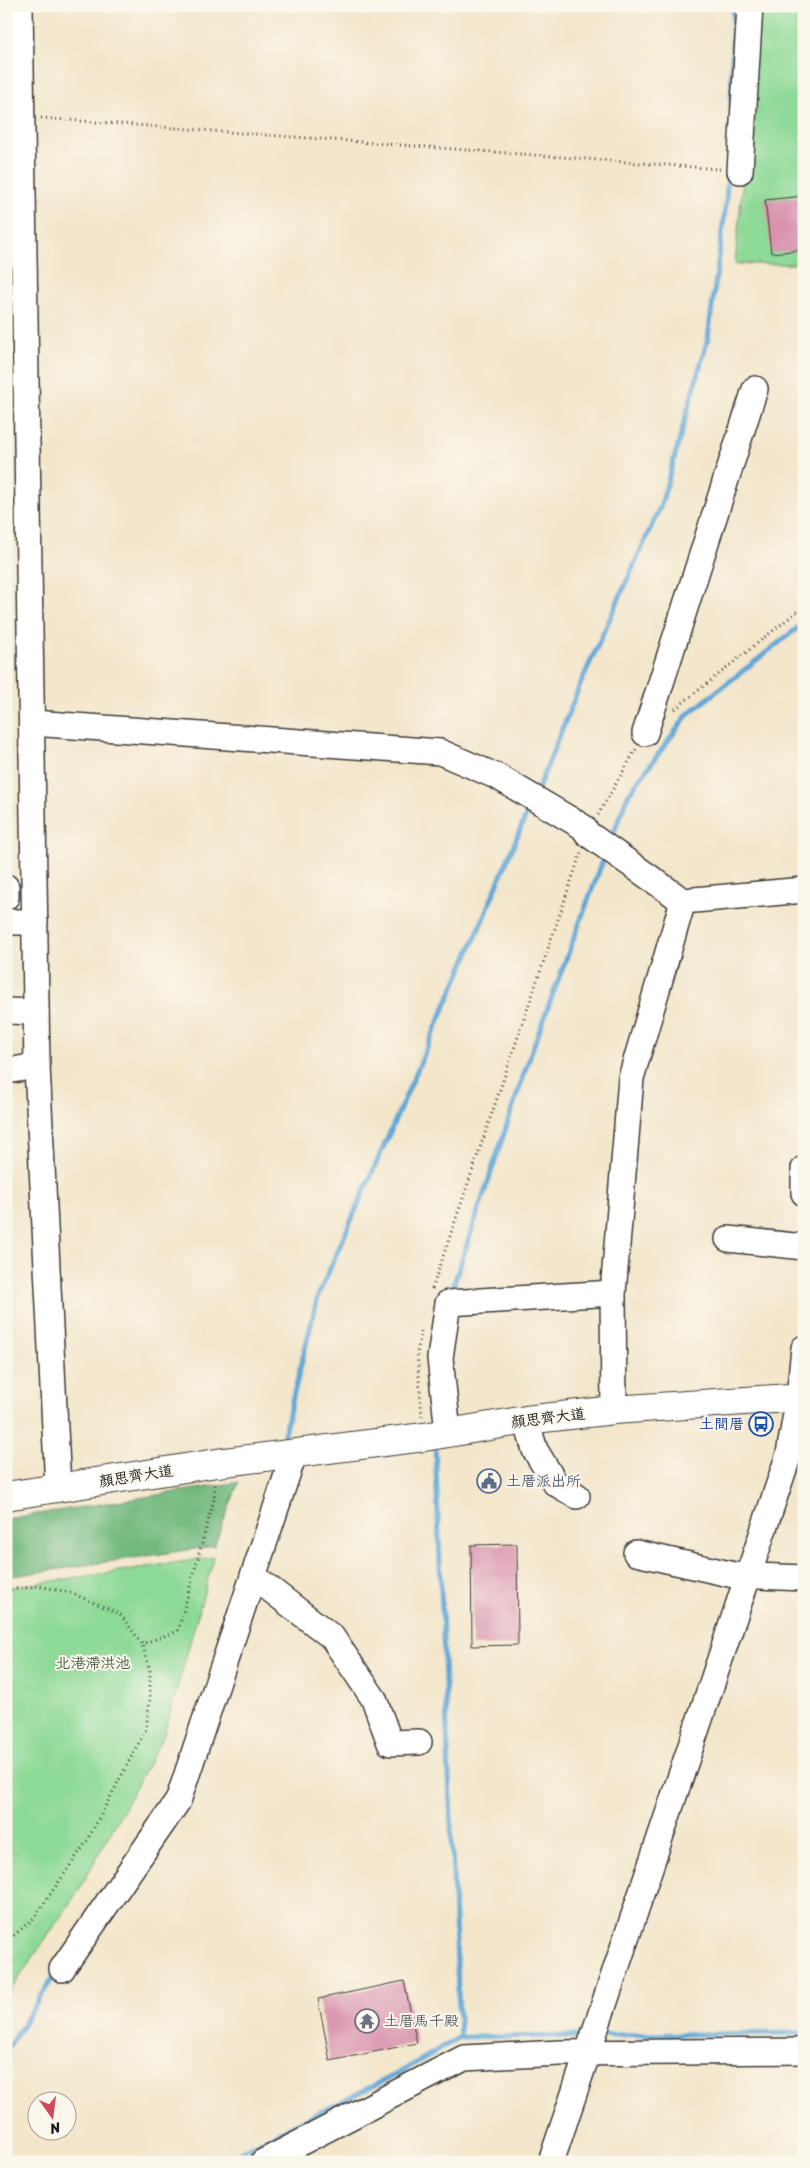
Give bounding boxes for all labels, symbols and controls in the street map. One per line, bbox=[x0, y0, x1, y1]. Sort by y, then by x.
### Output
street label: 顏思齊大道 bbox=[509, 1401, 587, 1435]
place label: 土間厝 bbox=[699, 1411, 744, 1437]
bus stop icon: 土間厝 bbox=[748, 1411, 774, 1437]
street label: 顏思齊大道 bbox=[97, 1457, 175, 1495]
public building icon: 土厝派出所 bbox=[476, 1468, 502, 1494]
place label: 土厝派出所 bbox=[506, 1468, 581, 1494]
park label: 北港滯洪池 bbox=[55, 1650, 131, 1676]
temple icon: 土厝馬千殿 bbox=[354, 2008, 380, 2034]
place label: 土厝馬千殿 bbox=[384, 2008, 459, 2034]
north arrow bbox=[28, 2090, 78, 2140]
text: N bbox=[47, 2115, 64, 2142]

